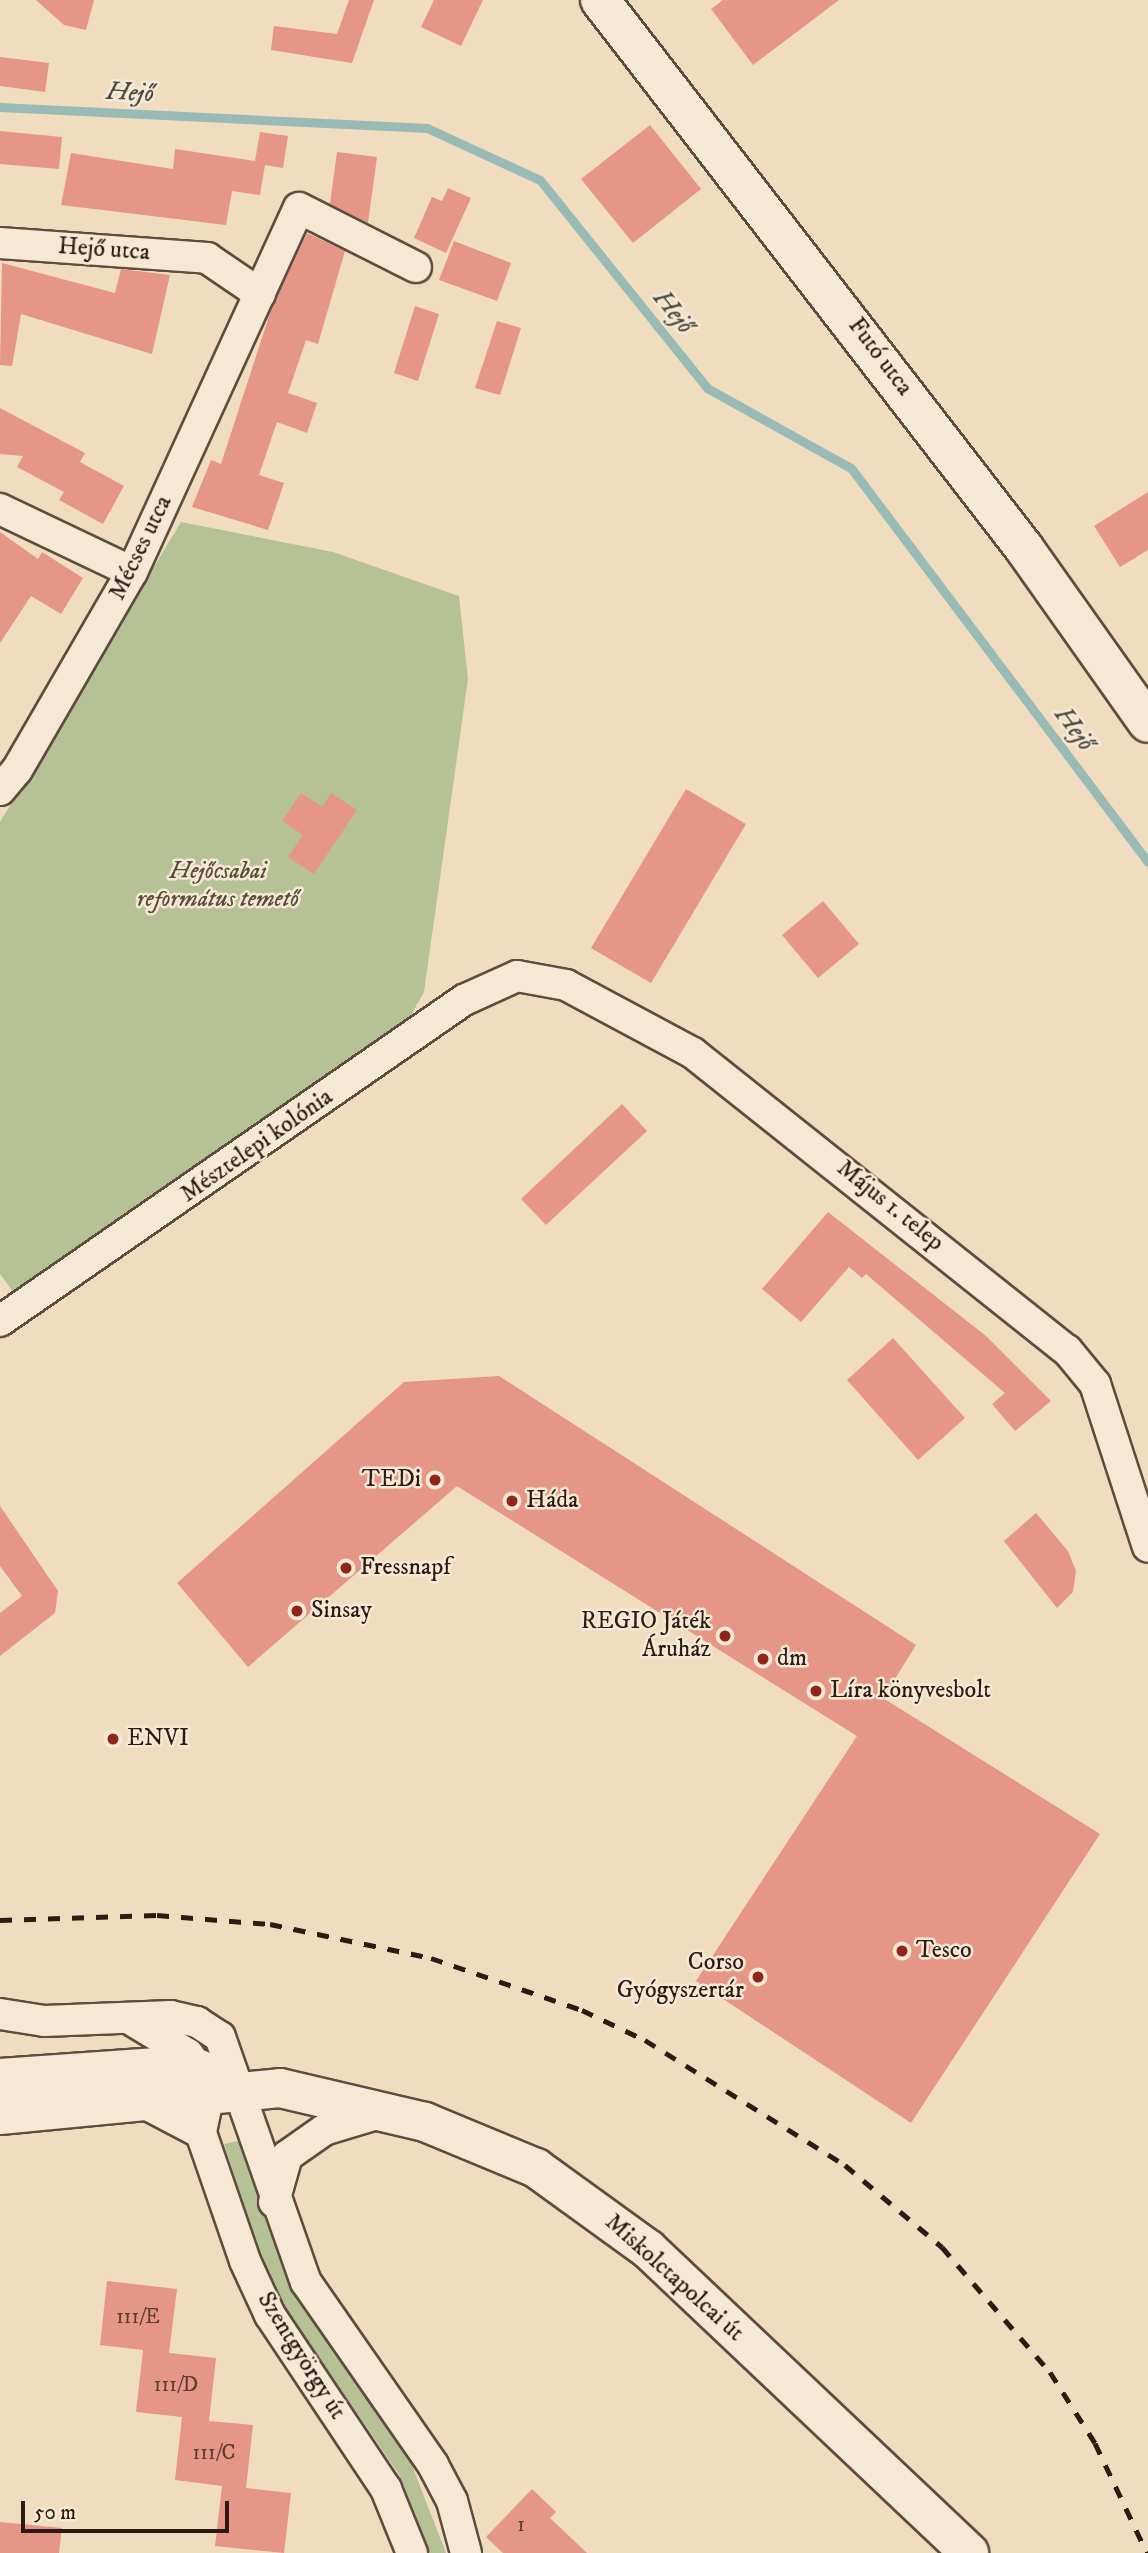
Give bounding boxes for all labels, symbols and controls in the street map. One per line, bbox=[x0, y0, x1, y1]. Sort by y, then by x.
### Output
water label: Hejő bbox=[105, 76, 155, 110]
street label: Hejő utca bbox=[57, 232, 151, 268]
water label: Hejő bbox=[646, 284, 700, 340]
street label: Futó utca bbox=[841, 312, 919, 402]
street label: Mécses utca bbox=[103, 491, 179, 605]
water label: Hejő bbox=[1047, 700, 1101, 758]
park label: Hejőcsabai református temető bbox=[137, 858, 299, 914]
street label: Mésztelepi kolónia bbox=[175, 1083, 339, 1209]
street label: Május 1. telep bbox=[831, 1154, 949, 1258]
place label: TEDi bbox=[362, 1466, 421, 1494]
marker: TEDi bbox=[427, 1472, 443, 1488]
place label: Háda bbox=[526, 1487, 579, 1515]
marker: Háda bbox=[504, 1493, 520, 1509]
place label: Fressnapf bbox=[360, 1554, 451, 1582]
marker: Fressnapf bbox=[338, 1560, 354, 1576]
place label: Sinsay bbox=[311, 1597, 372, 1625]
marker: Sinsay bbox=[289, 1603, 305, 1619]
place label: REGIO Játék Áruház bbox=[581, 1608, 711, 1664]
marker: REGIO Játék Áruház bbox=[717, 1628, 733, 1644]
place label: dm bbox=[777, 1645, 807, 1673]
marker: dm bbox=[755, 1651, 771, 1667]
place label: Líra könyvesbolt bbox=[830, 1677, 991, 1705]
marker: Líra könyvesbolt bbox=[808, 1683, 824, 1699]
place label: ENVI bbox=[127, 1725, 189, 1753]
marker: ENVI bbox=[105, 1731, 121, 1747]
place label: Tesco bbox=[916, 1937, 972, 1965]
marker: Tesco bbox=[894, 1943, 910, 1959]
place label: Corso Gyógyszertár bbox=[617, 1949, 744, 2005]
marker: Corso Gyógyszertár bbox=[750, 1969, 766, 1985]
street label: Miskolctapolcai út bbox=[599, 2208, 749, 2348]
street label: Szentgyörgy út bbox=[251, 2287, 351, 2425]
house number: 111/E bbox=[116, 2304, 160, 2330]
house number: 111/D bbox=[154, 2372, 198, 2398]
house number: 111/C bbox=[193, 2440, 235, 2466]
scale bar bbox=[24, 2486, 233, 2530]
text: 50 m bbox=[34, 2500, 76, 2526]
house number: 1 bbox=[517, 2512, 525, 2538]

